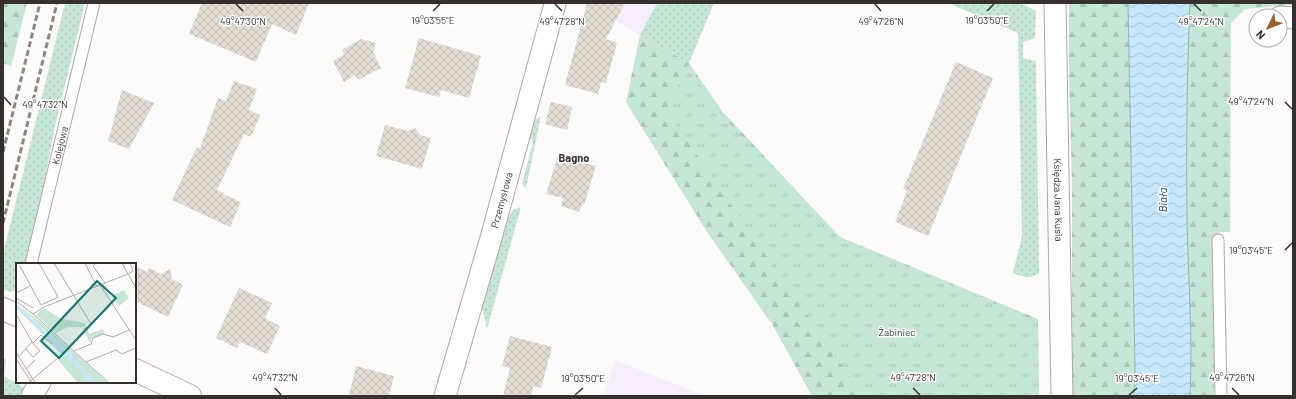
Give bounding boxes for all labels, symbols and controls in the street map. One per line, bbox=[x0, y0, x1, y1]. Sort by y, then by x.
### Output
north arrow bbox=[1248, 8, 1288, 48]
text: 19°03'55"E bbox=[411, 14, 455, 26]
text: 19°03'50"E bbox=[965, 14, 1009, 26]
text: 49°47'30"N bbox=[220, 15, 266, 27]
text: 49°47'28"N bbox=[539, 15, 585, 27]
text: 49°47'26"N bbox=[858, 15, 904, 27]
text: 49°47'24"N bbox=[1178, 15, 1224, 27]
text: N bbox=[1253, 28, 1268, 42]
text: 49°47'24"N bbox=[1228, 95, 1274, 107]
text: 49°47'32"N bbox=[22, 98, 68, 110]
street label: Kolejowa bbox=[49, 125, 70, 166]
district label: Bagno bbox=[559, 151, 589, 164]
street label: Księdza Jana Kusia bbox=[1052, 158, 1065, 242]
street label: Przemysłowa bbox=[488, 171, 515, 229]
water label: Biała bbox=[1156, 187, 1169, 212]
text: 19°03'45"E bbox=[1229, 244, 1273, 256]
inset map bbox=[16, 263, 136, 383]
park label: Żabiniec bbox=[878, 326, 916, 338]
text: 49°47'32"N bbox=[252, 371, 298, 383]
text: 49°47'28"N bbox=[890, 371, 936, 383]
text: 49°47'26"N bbox=[1209, 371, 1255, 383]
text: 19°03'50"E bbox=[561, 372, 605, 384]
text: 19°03'45"E bbox=[1115, 372, 1159, 384]

